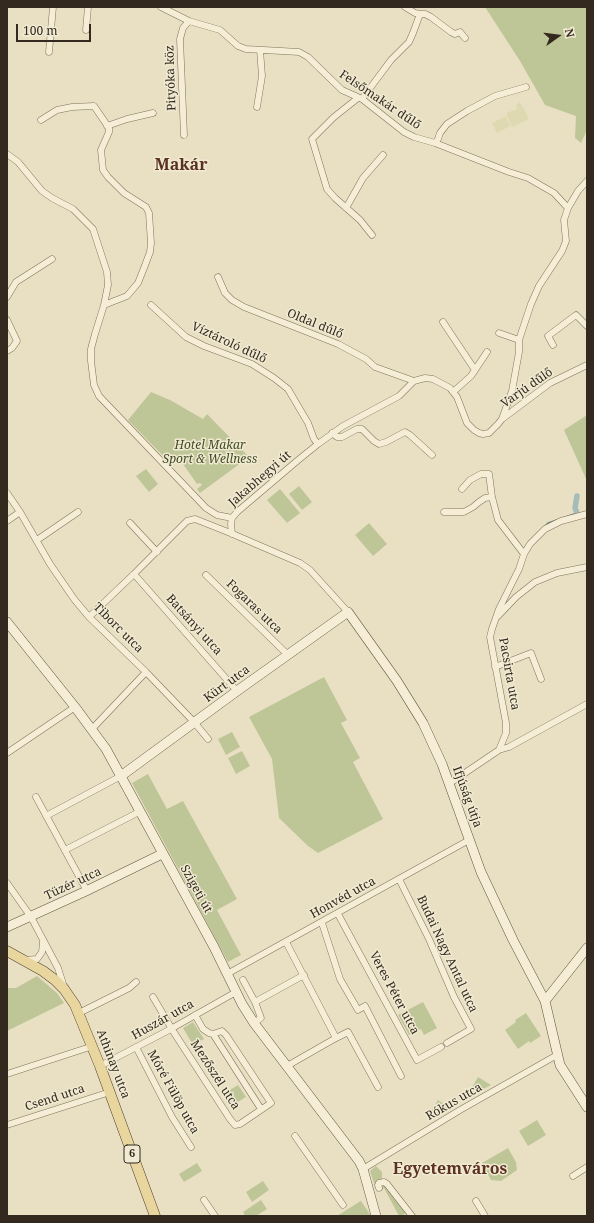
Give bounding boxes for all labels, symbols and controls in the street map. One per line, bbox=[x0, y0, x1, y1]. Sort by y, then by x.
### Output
scale bar bbox=[18, 16, 93, 42]
north arrow bbox=[538, 16, 578, 56]
text: 100 m bbox=[23, 22, 58, 39]
text: N bbox=[562, 27, 578, 39]
street label: Pityóka köz bbox=[163, 45, 179, 111]
street label: Felsőmakár dűlő bbox=[336, 67, 424, 133]
district label: Makár bbox=[155, 155, 207, 175]
street label: Oldal dűlő bbox=[285, 306, 345, 342]
street label: Víztároló dűlő bbox=[189, 319, 269, 367]
street label: Varjú dűlő bbox=[498, 365, 556, 411]
park label: Hotel Makar Sport & Wellness bbox=[163, 439, 257, 467]
street label: Jakabhegyi út bbox=[226, 448, 294, 510]
street label: Fogaras utca bbox=[223, 577, 285, 637]
street label: Batsányi utca bbox=[163, 592, 225, 658]
street label: Tiborc utca bbox=[90, 600, 146, 656]
street label: Pacsirta utca bbox=[496, 637, 522, 711]
street label: Kürt utca bbox=[201, 663, 253, 705]
street label: Ifjúság útja bbox=[449, 764, 485, 830]
street label: Szigeti út bbox=[177, 863, 215, 915]
street label: Tüzér utca bbox=[42, 865, 104, 903]
street label: Honvéd utca bbox=[308, 874, 378, 922]
street label: Budai Nagy Antal utca bbox=[414, 893, 480, 1015]
street label: Veres Péter utca bbox=[366, 949, 422, 1037]
street label: Huszár utca bbox=[129, 997, 197, 1043]
street label: Athinay utca bbox=[93, 1027, 133, 1101]
street label: Mezőszél utca bbox=[187, 1038, 243, 1112]
street label: Móré Fülöp utca bbox=[144, 1048, 202, 1136]
street label: Rókus utca bbox=[423, 1080, 485, 1124]
street label: Csend utca bbox=[23, 1082, 87, 1114]
road number: 6 bbox=[124, 1145, 140, 1163]
district label: Egyetemváros bbox=[393, 1159, 507, 1179]

